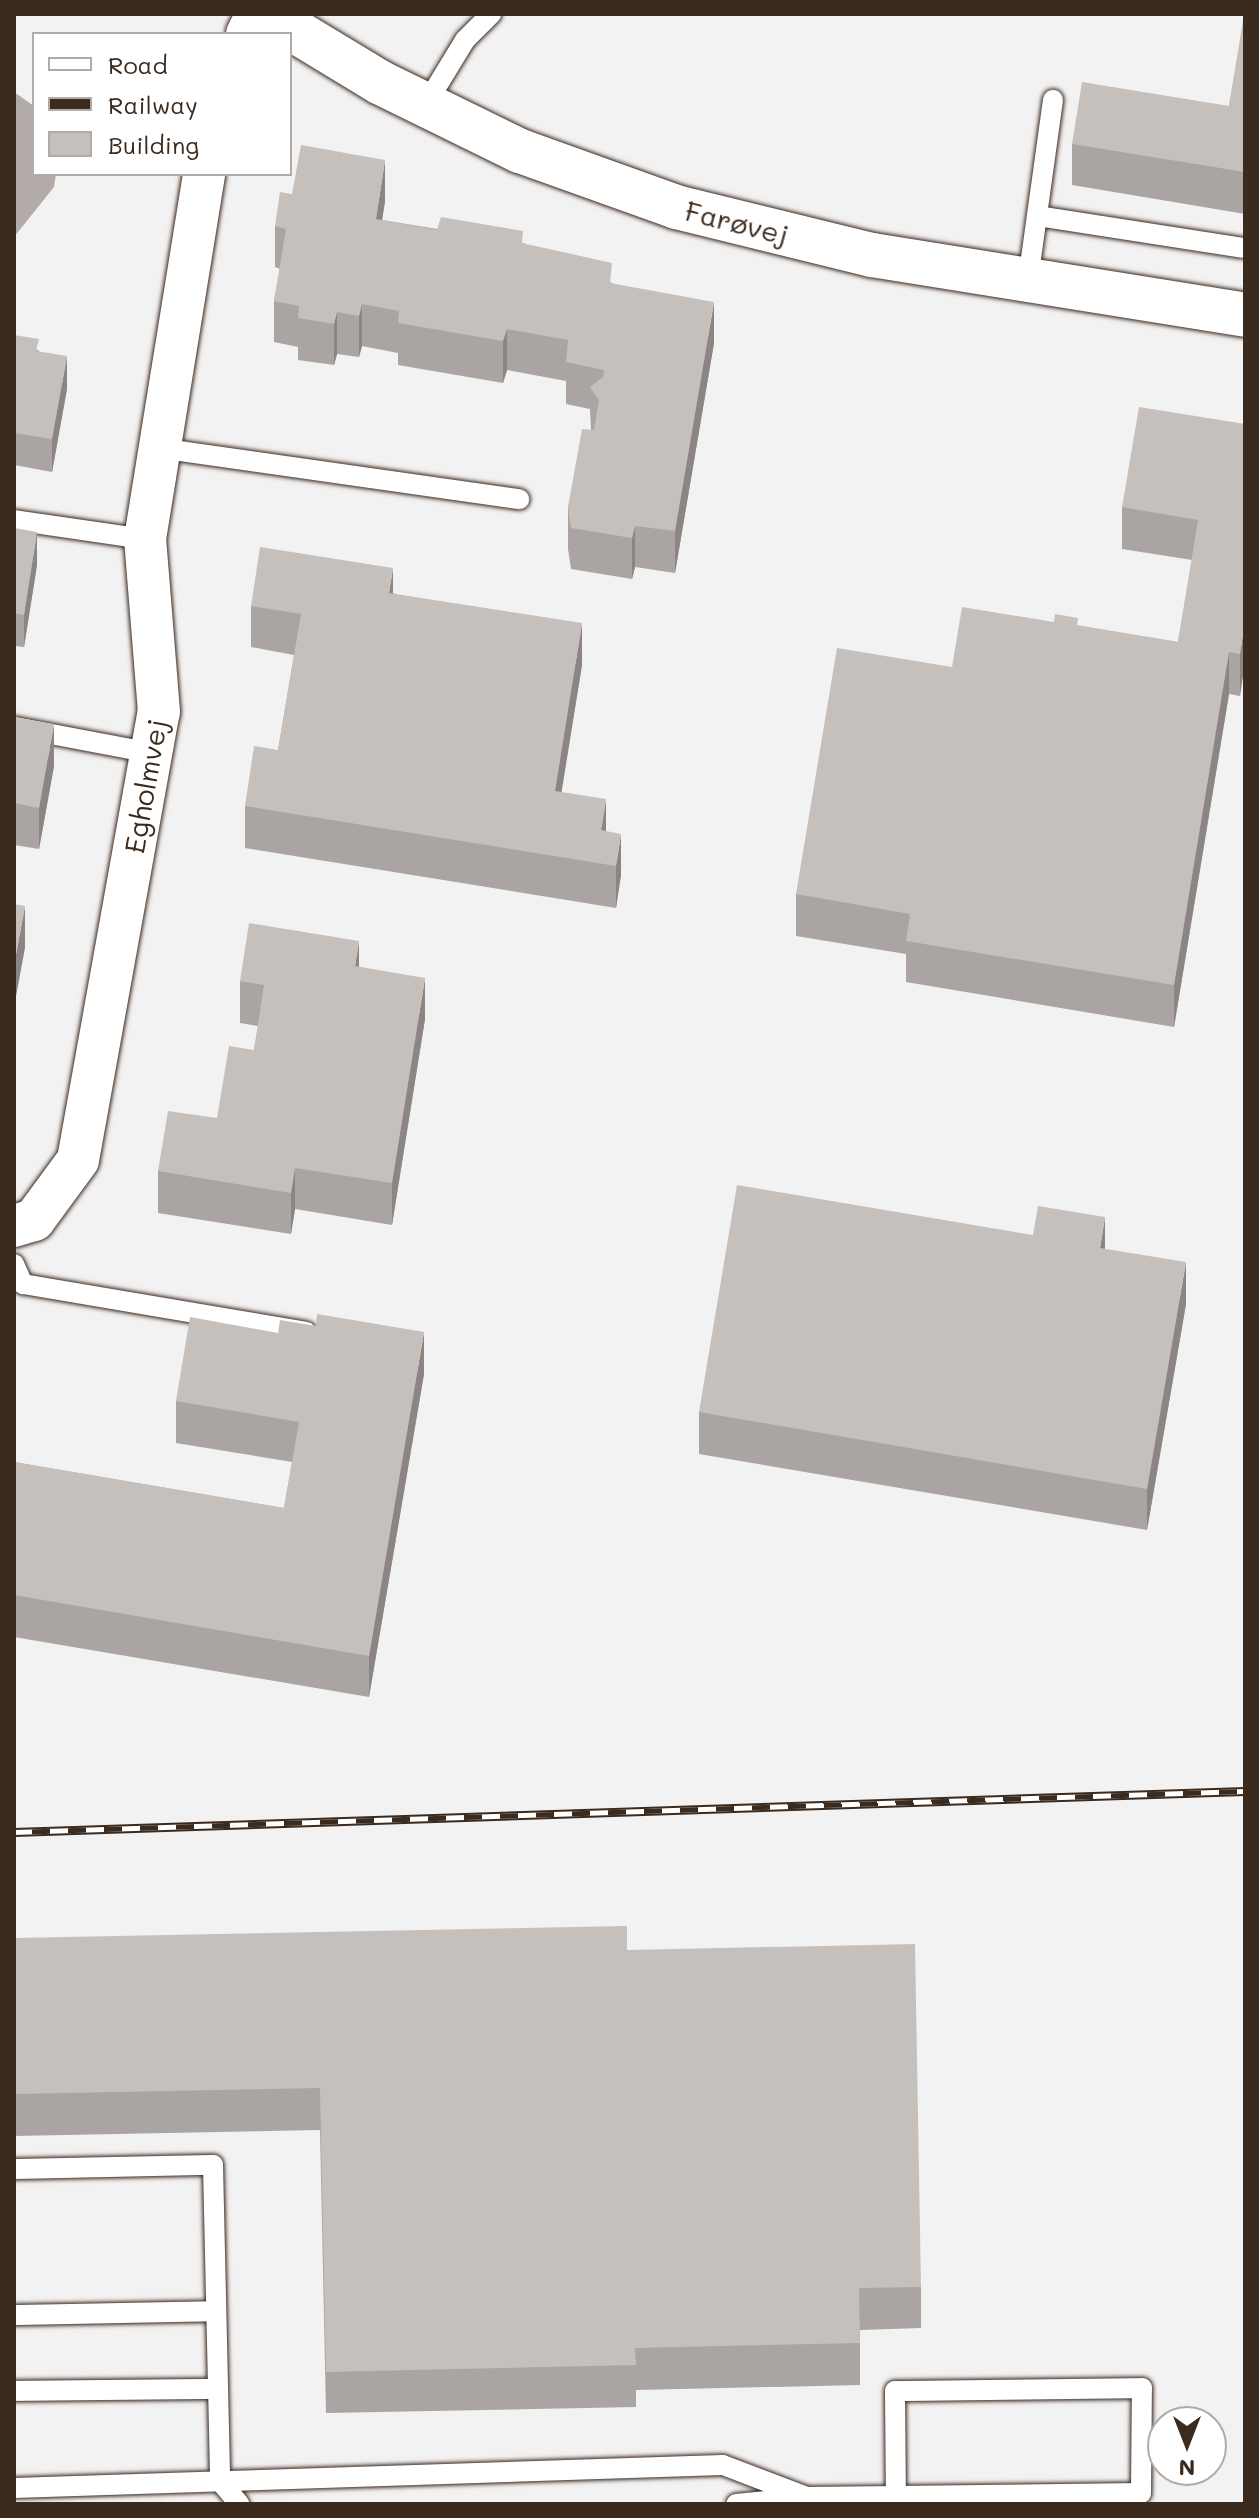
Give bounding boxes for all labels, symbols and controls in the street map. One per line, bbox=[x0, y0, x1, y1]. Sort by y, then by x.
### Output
legend bbox=[32, 32, 292, 176]
text: Road bbox=[108, 49, 168, 80]
text: Railway bbox=[108, 89, 198, 120]
text: Building bbox=[108, 129, 199, 160]
street label: Farøvej bbox=[682, 193, 792, 251]
street label: Egholmvej bbox=[117, 716, 173, 856]
north arrow bbox=[1147, 2406, 1227, 2486]
text: N bbox=[1179, 2454, 1195, 2483]

